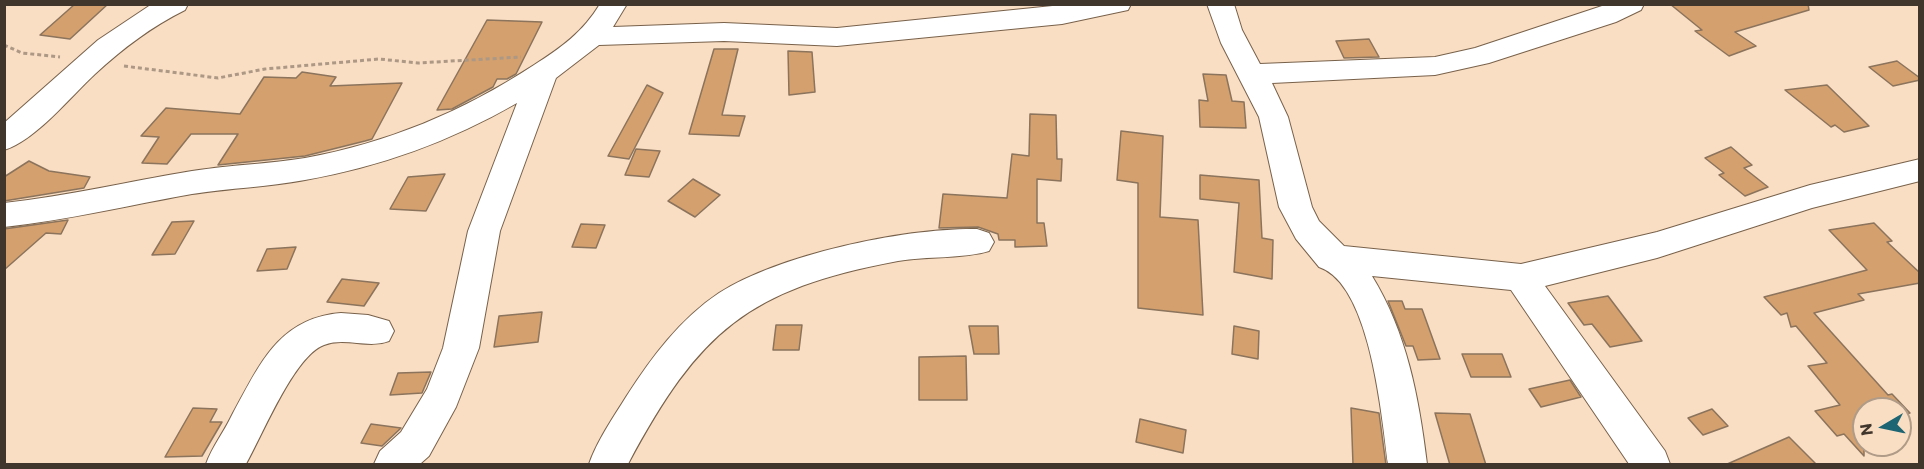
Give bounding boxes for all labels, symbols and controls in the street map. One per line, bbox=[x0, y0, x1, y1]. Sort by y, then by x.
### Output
north arrow bbox=[1852, 397, 1912, 457]
text: N bbox=[1855, 422, 1876, 437]

